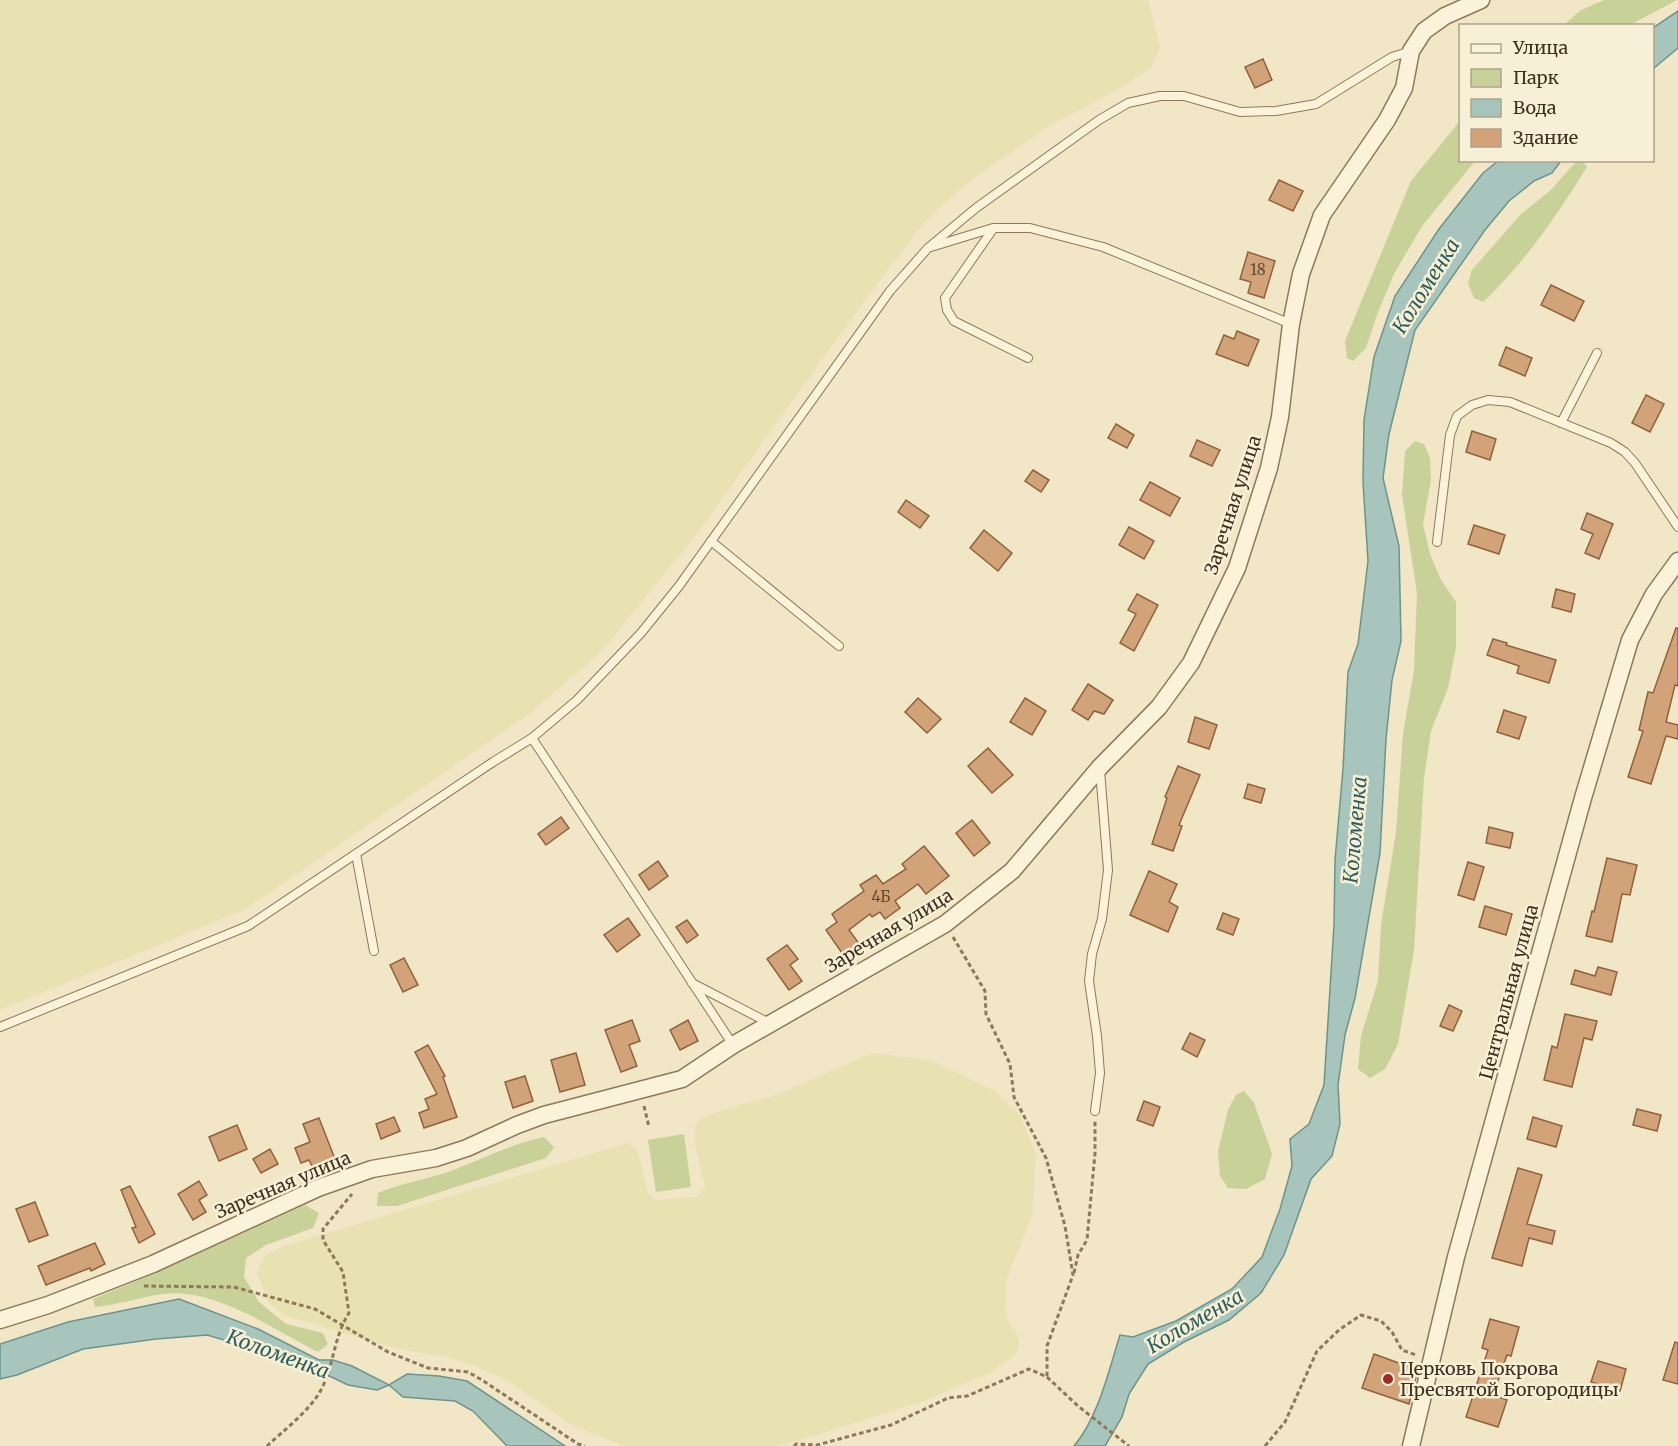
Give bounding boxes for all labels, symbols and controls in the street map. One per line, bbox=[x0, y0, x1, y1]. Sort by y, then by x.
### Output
legend bbox=[1459, 24, 1654, 162]
text: Улица bbox=[1512, 36, 1568, 59]
text: Парк bbox=[1513, 66, 1559, 89]
text: Вода bbox=[1513, 96, 1557, 119]
text: Здание bbox=[1513, 126, 1578, 149]
water label: Коломенка bbox=[1387, 234, 1465, 338]
house number: 18 bbox=[1250, 260, 1266, 279]
street label: Заречная улица bbox=[1199, 432, 1266, 577]
water label: Коломенка bbox=[1337, 775, 1372, 884]
street label: Заречная улица bbox=[821, 883, 957, 978]
house number: 4Б bbox=[871, 887, 891, 906]
street label: Центральная улица bbox=[1474, 901, 1543, 1082]
street label: Заречная улица bbox=[212, 1145, 354, 1223]
water label: Коломенка bbox=[1142, 1283, 1247, 1358]
water label: Коломенка bbox=[223, 1323, 333, 1384]
place label: Церковь Покрова Пресвятой Богородицы bbox=[1400, 1357, 1619, 1401]
marker: Церковь Покрова Пресвятой Богородицы bbox=[1381, 1372, 1395, 1386]

